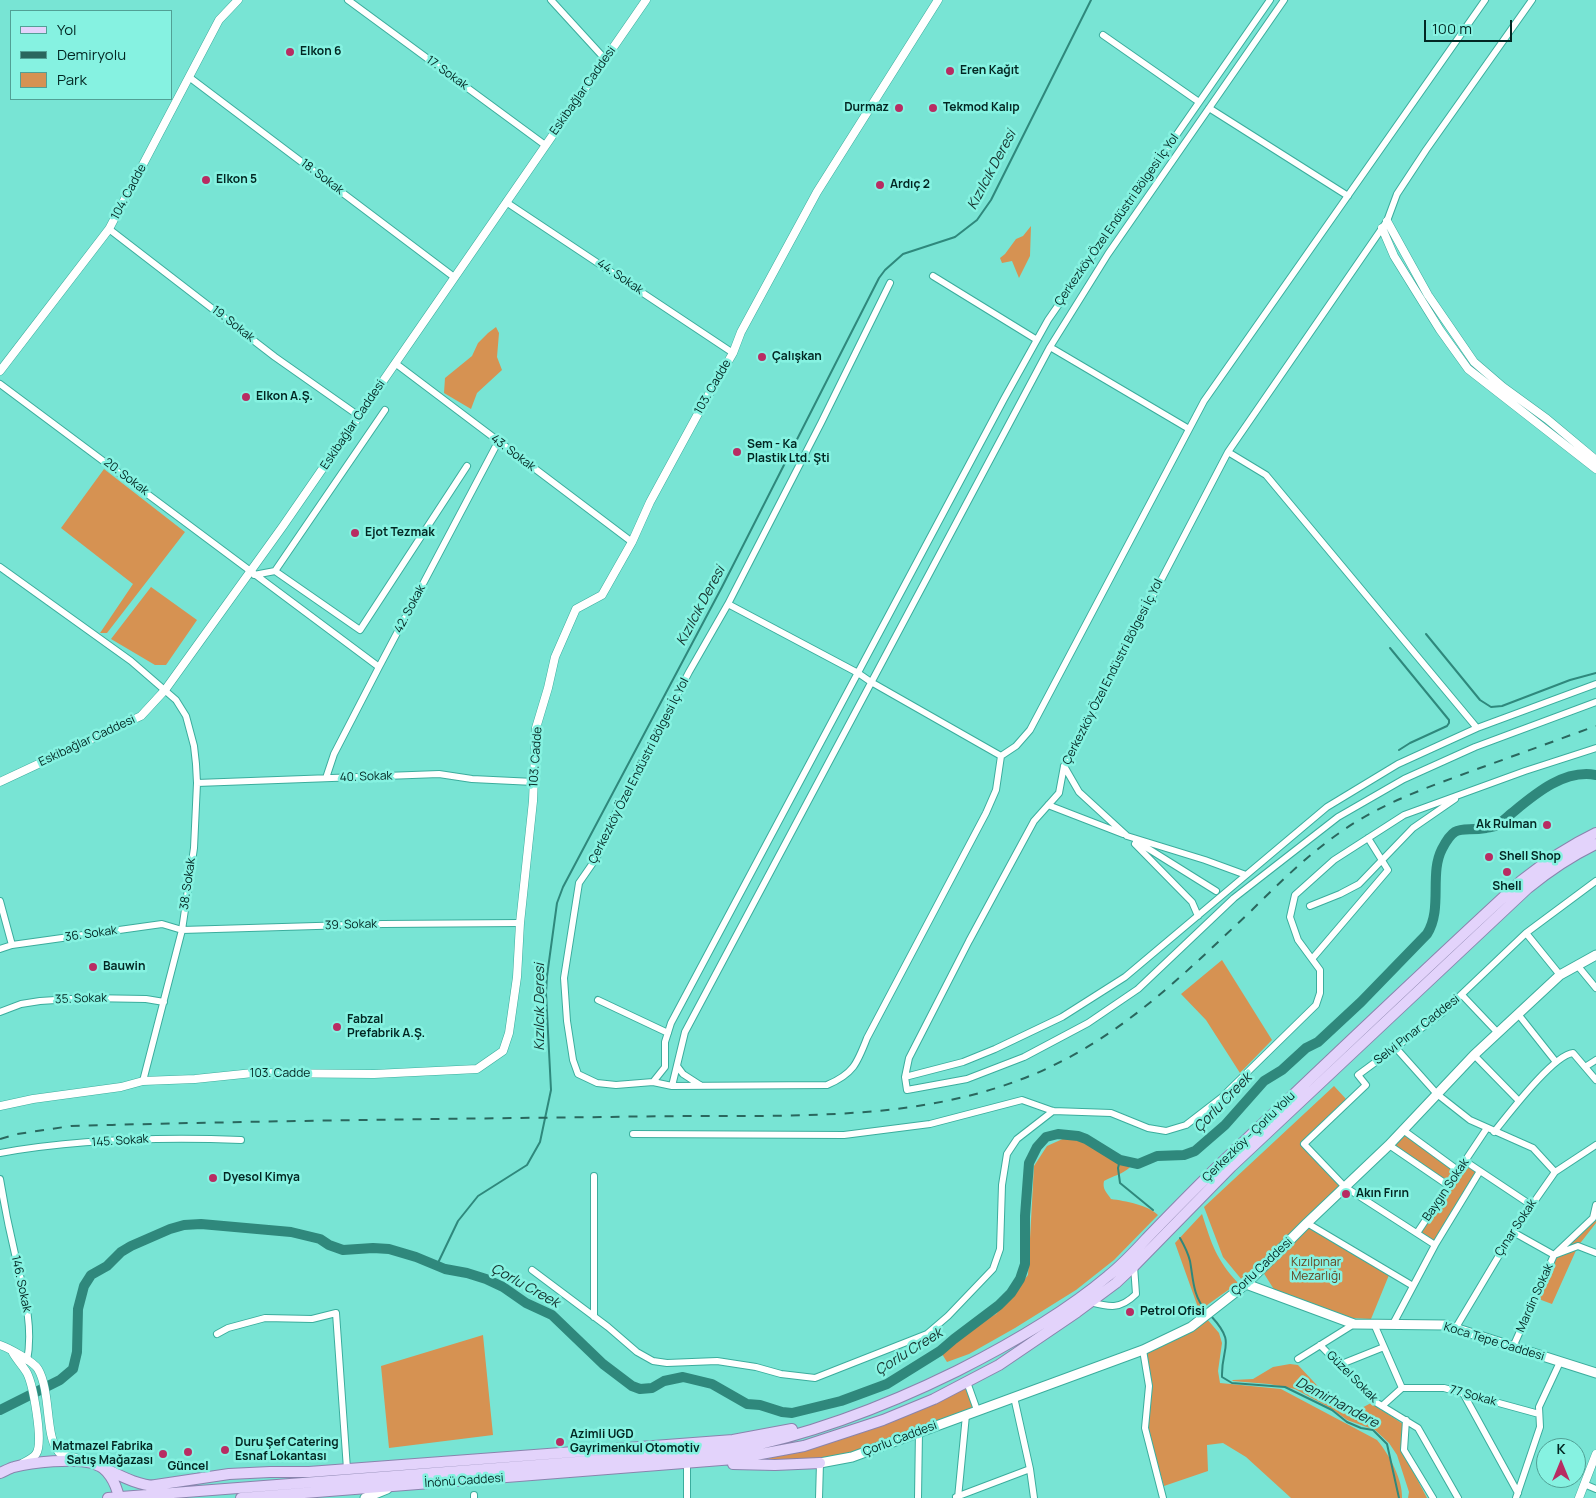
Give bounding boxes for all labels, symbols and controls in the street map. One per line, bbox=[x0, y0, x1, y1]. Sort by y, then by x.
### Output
legend bbox=[10, 10, 172, 100]
scale bar bbox=[1426, 10, 1514, 42]
text: 100 m bbox=[1432, 18, 1472, 39]
text: Yol bbox=[57, 19, 77, 40]
text: Demiryolu bbox=[57, 44, 126, 65]
street label: Eskibağlar Caddesi bbox=[547, 44, 619, 138]
place label: Elkon 6 bbox=[300, 45, 342, 59]
marker: Elkon 6 bbox=[284, 46, 296, 58]
street label: 17. Sokak bbox=[423, 53, 471, 93]
place label: Eren Kağıt bbox=[960, 64, 1019, 78]
marker: Eren Kağıt bbox=[944, 65, 956, 77]
text: Park bbox=[57, 69, 87, 90]
place label: Durmaz bbox=[844, 101, 889, 115]
place label: Tekmod Kalıp bbox=[943, 101, 1020, 115]
marker: Durmaz bbox=[893, 102, 905, 114]
marker: Tekmod Kalıp bbox=[927, 102, 939, 114]
water label: Kızılcık Deresi bbox=[964, 127, 1020, 213]
street label: Çerkezköy Özel Endüstri Bölgesi İç Yol bbox=[1052, 131, 1182, 309]
street label: 18. Sokak bbox=[298, 156, 346, 198]
street label: 104. Cadde bbox=[108, 162, 150, 222]
place label: Elkon 5 bbox=[216, 173, 257, 187]
marker: Elkon 5 bbox=[200, 174, 212, 186]
place label: Ardıç 2 bbox=[890, 178, 930, 192]
marker: Ardıç 2 bbox=[874, 179, 886, 191]
street label: 44. Sokak bbox=[594, 256, 646, 298]
street label: 19. Sokak bbox=[209, 303, 257, 345]
place label: Çalışkan bbox=[772, 350, 822, 364]
marker: Çalışkan bbox=[756, 351, 768, 363]
street label: 103. Cadde bbox=[692, 357, 734, 417]
street label: Eskibağlar Caddesi bbox=[318, 378, 388, 472]
place label: Elkon A.Ş. bbox=[256, 390, 313, 404]
marker: Elkon A.Ş. bbox=[240, 391, 252, 403]
street label: 43. Sokak bbox=[488, 432, 538, 474]
place label: Sem - Ka Plastik Ltd. Şti bbox=[747, 438, 830, 466]
marker: Sem - Ka Plastik Ltd. Şti bbox=[731, 446, 743, 458]
street label: 20. Sokak bbox=[101, 455, 151, 499]
place label: Ejot Tezmak bbox=[365, 526, 435, 540]
marker: Ejot Tezmak bbox=[349, 527, 361, 539]
water label: Kızılcık Deresi bbox=[673, 563, 729, 649]
street label: Çerkezköy Özel Endüstri Bölgesi İç Yol bbox=[1060, 577, 1166, 767]
street label: 42. Sokak bbox=[391, 582, 429, 636]
street label: Çerkezköy Özel Endüstri Bölgesi İç Yol bbox=[586, 676, 692, 866]
street label: Eskibağlar Caddesi bbox=[37, 712, 137, 770]
street label: 103. Cadde bbox=[527, 726, 545, 788]
street label: 40. Sokak bbox=[339, 769, 393, 785]
place label: Ak Rulman bbox=[1476, 818, 1537, 832]
marker: Ak Rulman bbox=[1541, 819, 1553, 831]
place label: Shell Shop bbox=[1499, 850, 1561, 864]
marker: Shell Shop bbox=[1483, 851, 1495, 863]
street label: 38. Sokak bbox=[177, 857, 199, 911]
marker: Shell bbox=[1501, 866, 1513, 878]
place label: Shell bbox=[1492, 880, 1522, 894]
street label: 39. Sokak bbox=[325, 917, 377, 933]
street label: 36. Sokak bbox=[64, 923, 118, 945]
place label: Bauwin bbox=[103, 960, 145, 974]
marker: Bauwin bbox=[87, 961, 99, 973]
water label: Kızılcık Deresi bbox=[532, 963, 548, 1051]
street label: 35. Sokak bbox=[55, 991, 107, 1007]
street label: Selvi Pınar Caddesi bbox=[1371, 992, 1463, 1068]
place label: Fabzal Prefabrik A.Ş. bbox=[347, 1013, 425, 1041]
marker: Fabzal Prefabrik A.Ş. bbox=[331, 1021, 343, 1033]
street label: 103. Cadde bbox=[250, 1067, 310, 1081]
water label: Çorlu Creek bbox=[1191, 1070, 1255, 1136]
street label: Çerkezköy - Çorlu Yolu bbox=[1200, 1089, 1298, 1185]
street label: 145. Sokak bbox=[91, 1132, 149, 1150]
street label: Baygın Sokak bbox=[1420, 1156, 1472, 1224]
place label: Dyesol Kimya bbox=[223, 1171, 300, 1185]
marker: Dyesol Kimya bbox=[207, 1172, 219, 1184]
place label: Akın Fırın bbox=[1356, 1187, 1409, 1201]
marker: Akın Fırın bbox=[1340, 1188, 1352, 1200]
street label: Çınar Sokak bbox=[1492, 1197, 1540, 1259]
street label: Çorlu Caddesi bbox=[1229, 1235, 1295, 1299]
street label: 146. Sokak bbox=[8, 1254, 34, 1314]
park label: Kızılpınar Mezarlığı bbox=[1291, 1256, 1341, 1284]
water label: Çorlu Creek bbox=[488, 1260, 562, 1312]
street label: Mardin Sokak bbox=[1513, 1262, 1557, 1334]
place label: Petrol Ofisi bbox=[1140, 1305, 1205, 1319]
marker: Petrol Ofisi bbox=[1124, 1306, 1136, 1318]
street label: Koca Tepe Caddesi bbox=[1442, 1320, 1546, 1364]
water label: Çorlu Creek bbox=[872, 1325, 946, 1379]
street label: Güzel Sokak bbox=[1323, 1348, 1381, 1406]
water label: Demirhandere bbox=[1293, 1374, 1381, 1432]
street label: 77 Sokak bbox=[1448, 1383, 1498, 1409]
street label: Çorlu Caddesi bbox=[861, 1418, 939, 1460]
place label: Azimli UGD Gayrimenkul Otomotiv bbox=[570, 1428, 700, 1456]
place label: Duru Şef Catering Esnaf Lokantası bbox=[235, 1436, 339, 1464]
marker: Azimli UGD Gayrimenkul Otomotiv bbox=[554, 1436, 566, 1448]
north arrow bbox=[1536, 1438, 1586, 1488]
text: K bbox=[1556, 1439, 1566, 1458]
place label: Matmazel Fabrika Satış Mağazası bbox=[52, 1440, 153, 1468]
marker: Duru Şef Catering Esnaf Lokantası bbox=[219, 1444, 231, 1456]
marker: Güncel bbox=[182, 1446, 194, 1458]
marker: Matmazel Fabrika Satış Mağazası bbox=[157, 1448, 169, 1460]
place label: Güncel bbox=[167, 1460, 209, 1474]
street label: İnönü Caddesi bbox=[424, 1471, 504, 1491]

